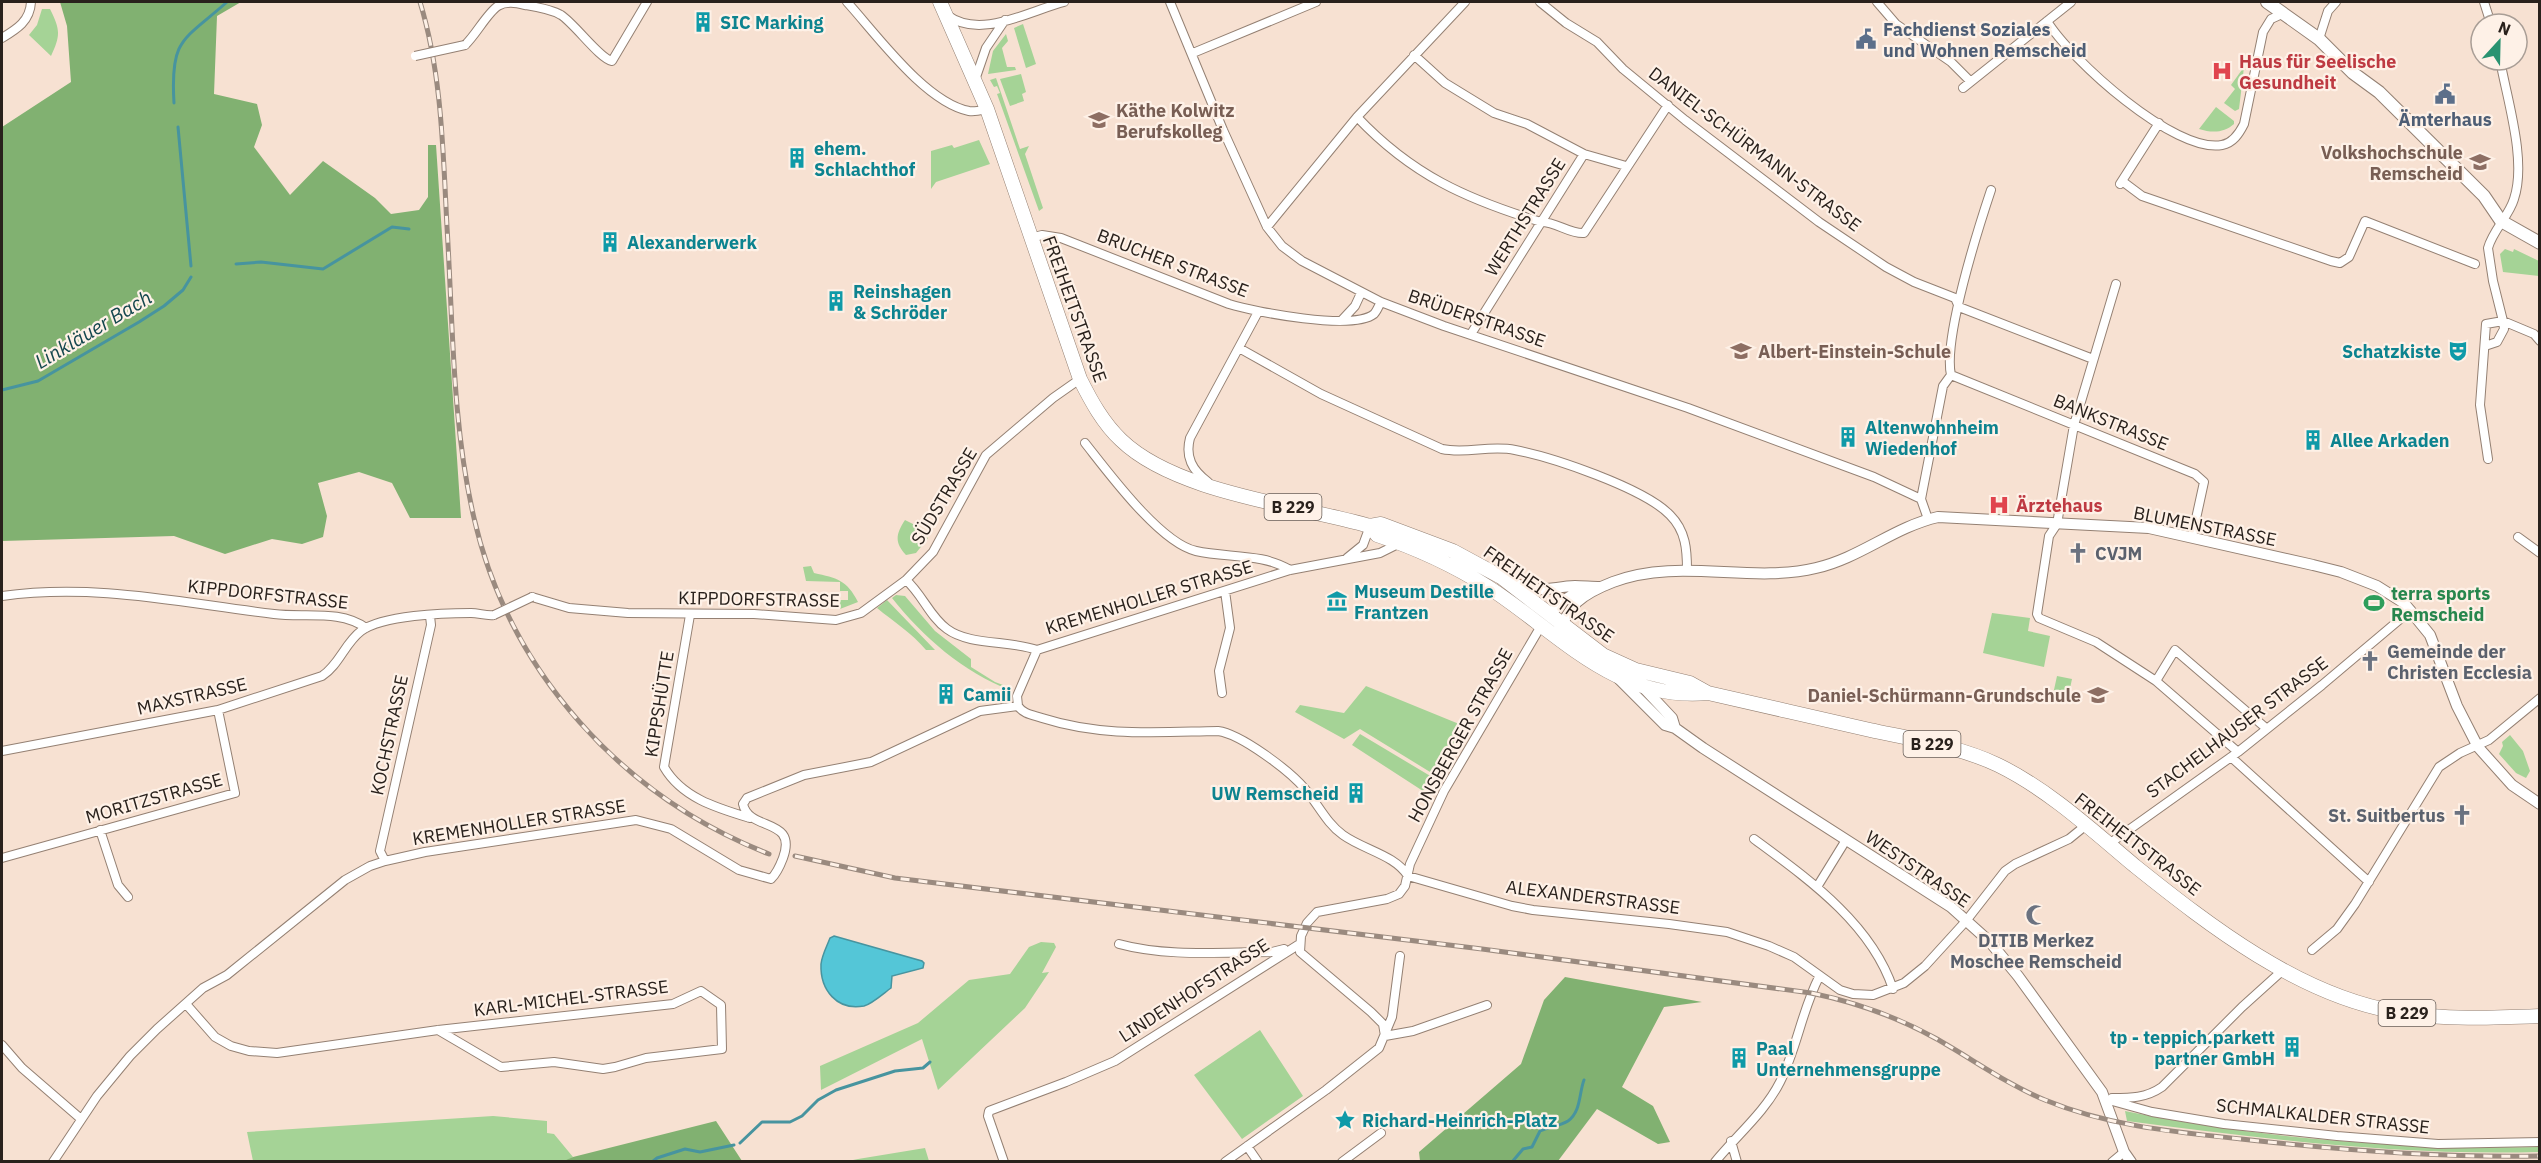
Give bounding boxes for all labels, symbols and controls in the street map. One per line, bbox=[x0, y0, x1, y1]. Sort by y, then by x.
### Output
building icon: SIC Marking bbox=[691, 10, 715, 34]
place label: SIC Marking bbox=[720, 11, 823, 34]
north arrow bbox=[2469, 12, 2529, 72]
text: N bbox=[2495, 17, 2514, 40]
place label: Fachdienst Soziales und Wohnen Remscheid bbox=[1883, 18, 2087, 62]
public building icon: Fachdienst Soziales und Wohnen Remscheid bbox=[1854, 27, 1878, 51]
place label: Haus für Seelische Gesundheit bbox=[2239, 50, 2396, 94]
hospital icon: Haus für Seelische Gesundheit bbox=[2210, 59, 2234, 83]
street label: DANIEL-SCHÜRMANN-STRASSE bbox=[1644, 61, 1866, 237]
public building icon: Ämterhaus bbox=[2433, 82, 2457, 106]
place label: Käthe Kolwitz Berufskolleg bbox=[1116, 99, 1235, 143]
school or university icon: Käthe Kolwitz Berufskolleg bbox=[1087, 108, 1111, 132]
place label: Ämterhaus bbox=[2398, 108, 2492, 131]
place label: ehem. Schlachthof bbox=[814, 137, 916, 181]
place label: Volkshochschule Remscheid bbox=[2321, 141, 2463, 185]
building icon: ehem. Schlachthof bbox=[785, 146, 809, 170]
school or university icon: Volkshochschule Remscheid bbox=[2468, 150, 2492, 174]
street label: WERTHSTRASSE bbox=[1479, 153, 1571, 281]
street label: BRUCHER STRASSE bbox=[1094, 224, 1252, 302]
building icon: Alexanderwerk bbox=[598, 230, 622, 254]
place label: Alexanderwerk bbox=[627, 231, 757, 254]
street label: FREIHEITSTRASSE bbox=[1038, 232, 1112, 386]
place label: Reinshagen & Schröder bbox=[853, 280, 952, 324]
water label: Linkläuer Bach bbox=[29, 283, 157, 375]
street label: BRÜDERSTRASSE bbox=[1405, 284, 1549, 352]
building icon: Reinshagen & Schröder bbox=[824, 289, 848, 313]
school or university icon: Albert-Einstein-Schule bbox=[1729, 339, 1753, 363]
theatre icon: Schatzkiste bbox=[2446, 339, 2470, 363]
place label: Albert-Einstein-Schule bbox=[1758, 340, 1951, 363]
place label: Schatzkiste bbox=[2342, 340, 2441, 363]
street label: BANKSTRASSE bbox=[2050, 388, 2172, 456]
place label: Altenwohnheim Wiedenhof bbox=[1865, 416, 1999, 460]
building icon: Altenwohnheim Wiedenhof bbox=[1836, 425, 1860, 449]
building icon: Allee Arkaden bbox=[2301, 428, 2325, 452]
place label: Allee Arkaden bbox=[2330, 429, 2450, 452]
street label: SÜDSTRASSE bbox=[906, 443, 982, 549]
hospital icon: Ärztehaus bbox=[1987, 493, 2011, 517]
road number: B 229 bbox=[1264, 494, 1322, 520]
place label: Ärztehaus bbox=[2016, 494, 2103, 517]
street label: BLUMENSTRASSE bbox=[2132, 501, 2278, 551]
street label: FREIHEITSTRASSE bbox=[1479, 540, 1619, 648]
church icon: CVJM bbox=[2066, 541, 2090, 565]
place label: CVJM bbox=[2095, 542, 2142, 565]
street label: KREMENHOLLER STRASSE bbox=[1042, 554, 1256, 640]
street label: KIPPDORFSTRASSE bbox=[186, 574, 350, 614]
place label: Museum Destille Frantzen bbox=[1354, 580, 1494, 624]
place label: terra sports Remscheid bbox=[2391, 582, 2490, 626]
street label: KIPPDORFSTRASSE bbox=[678, 586, 840, 612]
museum icon: Museum Destille Frantzen bbox=[1325, 589, 1349, 613]
sports icon: terra sports Remscheid bbox=[2362, 591, 2386, 615]
place label: Gemeinde der Christen Ecclesia bbox=[2387, 640, 2532, 684]
street label: HONSBERGER STRASSE bbox=[1402, 644, 1518, 826]
street label: KIPPSHÜTTE bbox=[639, 649, 679, 759]
church icon: Gemeinde der Christen Ecclesia bbox=[2358, 649, 2382, 673]
street label: STACHELHAUSER STRASSE bbox=[2142, 651, 2332, 803]
street label: MAXSTRASSE bbox=[135, 672, 249, 720]
street label: KOCHSTRASSE bbox=[365, 673, 413, 797]
building icon: Camii bbox=[934, 682, 958, 706]
place label: Camii bbox=[963, 683, 1011, 706]
school or university icon: Daniel-Schürmann-Grundschule bbox=[2086, 683, 2110, 707]
place label: Daniel-Schürmann-Grundschule bbox=[1807, 684, 2081, 707]
road number: B 229 bbox=[1904, 731, 1960, 757]
street label: MORITZSTRASSE bbox=[83, 767, 225, 829]
building icon: UW Remscheid bbox=[1344, 781, 1368, 805]
place label: UW Remscheid bbox=[1211, 782, 1339, 805]
street label: FREIHEITSTRASSE bbox=[2070, 787, 2206, 901]
street label: KREMENHOLLER STRASSE bbox=[411, 794, 627, 850]
church icon: St. Suitbertus bbox=[2450, 803, 2474, 827]
place label: St. Suitbertus bbox=[2328, 804, 2445, 827]
street label: WESTSTRASSE bbox=[1861, 825, 1975, 913]
street label: ALEXANDERSTRASSE bbox=[1505, 875, 1681, 919]
mosque icon: DITIB Merkez Moschee Remscheid bbox=[2024, 903, 2048, 927]
place label: DITIB Merkez Moschee Remscheid bbox=[1950, 929, 2122, 973]
street label: LINDENHOFSTRASSE bbox=[1115, 933, 1273, 1047]
street label: KARL-MICHEL-STRASSE bbox=[472, 975, 670, 1021]
road number: B 229 bbox=[2378, 1000, 2436, 1026]
place label: tp - teppich.parkett partner GmbH bbox=[2110, 1026, 2275, 1070]
building icon: tp - teppich.parkett partner GmbH bbox=[2280, 1035, 2304, 1059]
place label: Paal Unternehmensgruppe bbox=[1756, 1037, 1941, 1081]
building icon: Paal Unternehmensgruppe bbox=[1727, 1046, 1751, 1070]
street label: SCHMALKALDER STRASSE bbox=[2215, 1093, 2431, 1139]
place icon: Richard-Heinrich-Platz bbox=[1333, 1108, 1357, 1132]
place label: Richard-Heinrich-Platz bbox=[1362, 1109, 1557, 1132]

